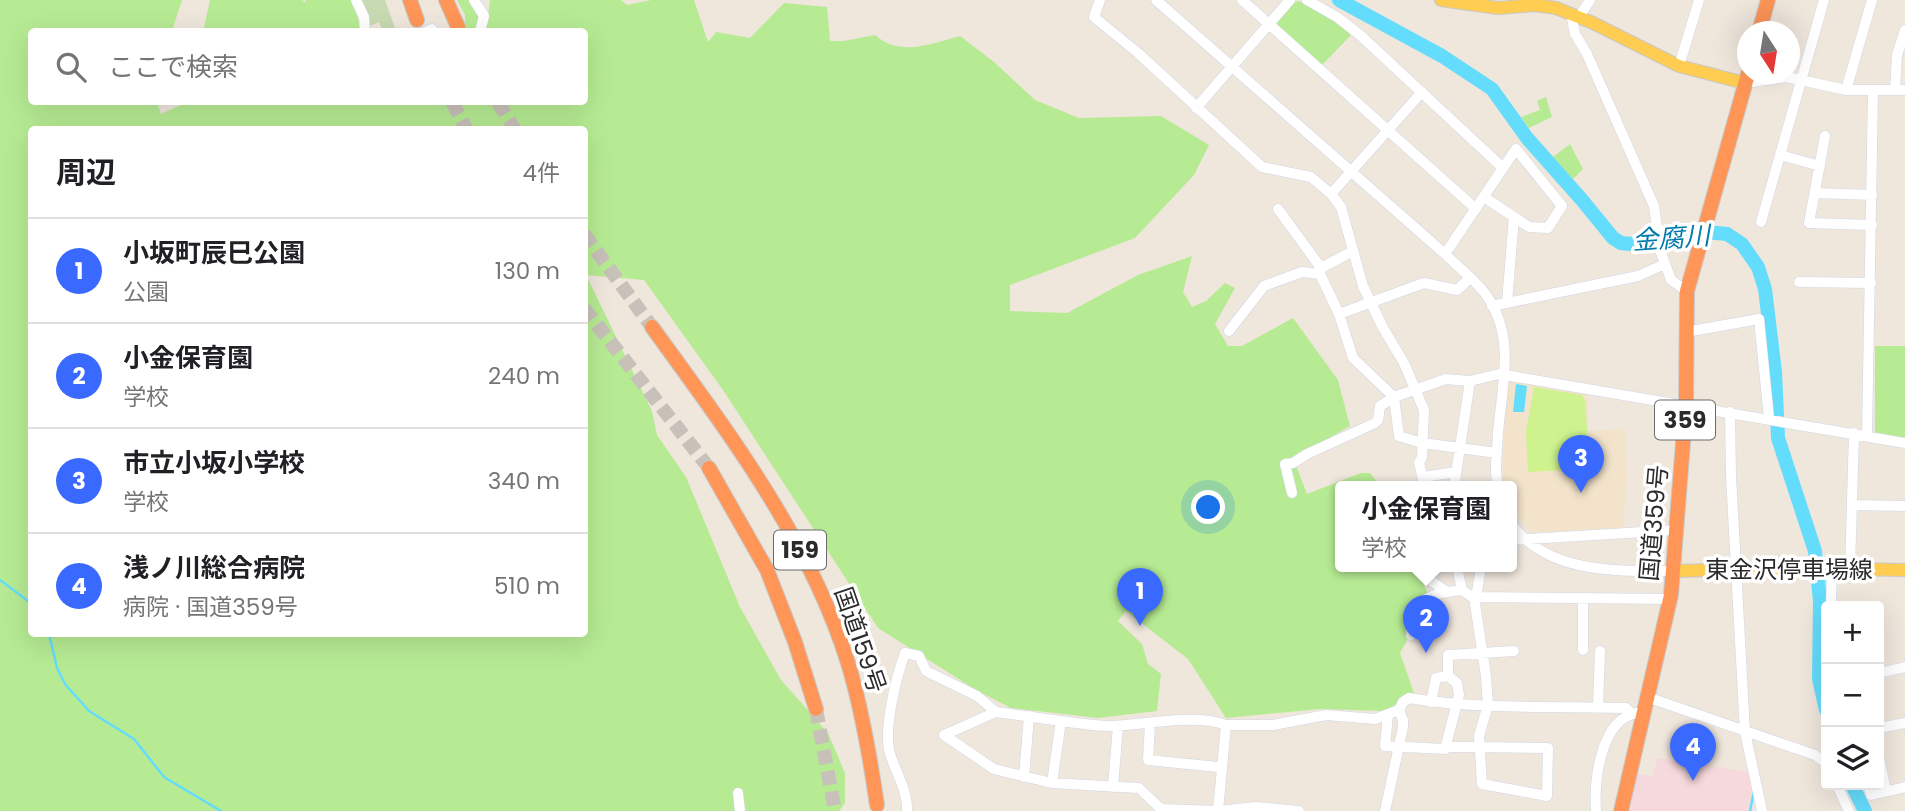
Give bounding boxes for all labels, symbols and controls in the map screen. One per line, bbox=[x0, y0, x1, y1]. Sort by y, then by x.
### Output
north arrow bbox=[1737, 21, 1800, 84]
search box bbox=[28, 28, 588, 105]
icon: search bbox=[52, 48, 90, 86]
text: ここで検索 bbox=[108, 49, 238, 85]
text: 周辺 bbox=[56, 151, 116, 194]
text: 4件 bbox=[523, 157, 560, 189]
water label: 金腐川 bbox=[1631, 217, 1714, 259]
text: 小坂町辰巳公園 bbox=[123, 235, 305, 271]
text: 1 bbox=[75, 255, 83, 287]
text: 130 m bbox=[495, 255, 560, 287]
text: 公園 bbox=[123, 276, 169, 308]
text: 小金保育園 bbox=[123, 340, 253, 376]
text: 2 bbox=[72, 360, 86, 392]
text: 240 m bbox=[488, 360, 560, 392]
text: 学校 bbox=[123, 381, 169, 413]
road number: 359 bbox=[1655, 400, 1715, 440]
pin: 3 bbox=[1558, 435, 1604, 493]
text: 市立小坂小学校 bbox=[123, 445, 305, 481]
street label: 国道359号 bbox=[1632, 464, 1675, 582]
text: 3 bbox=[72, 465, 86, 497]
text: 340 m bbox=[488, 465, 560, 497]
popup bbox=[1335, 481, 1517, 572]
text: 学校 bbox=[123, 486, 169, 518]
your location bbox=[1191, 490, 1225, 524]
text: 小金保育園 bbox=[1361, 491, 1491, 527]
road number: 159 bbox=[774, 530, 826, 570]
text: 学校 bbox=[1361, 532, 1407, 564]
text: 浅ノ川総合病院 bbox=[123, 550, 305, 586]
street label: 東金沢停車場線 bbox=[1705, 553, 1873, 586]
pin: 1 bbox=[1117, 568, 1163, 626]
text: 4 bbox=[71, 570, 87, 602]
text: 510 m bbox=[494, 570, 560, 602]
street label: 国道159号 bbox=[827, 583, 894, 697]
text: 病院 · 国道359号 bbox=[123, 591, 298, 623]
pin: 2 bbox=[1403, 595, 1449, 653]
map controls bbox=[1821, 601, 1884, 790]
button: + bbox=[1821, 601, 1884, 664]
button: − bbox=[1821, 664, 1884, 727]
pin: 4 bbox=[1670, 723, 1716, 781]
button: layers bbox=[1821, 727, 1884, 790]

